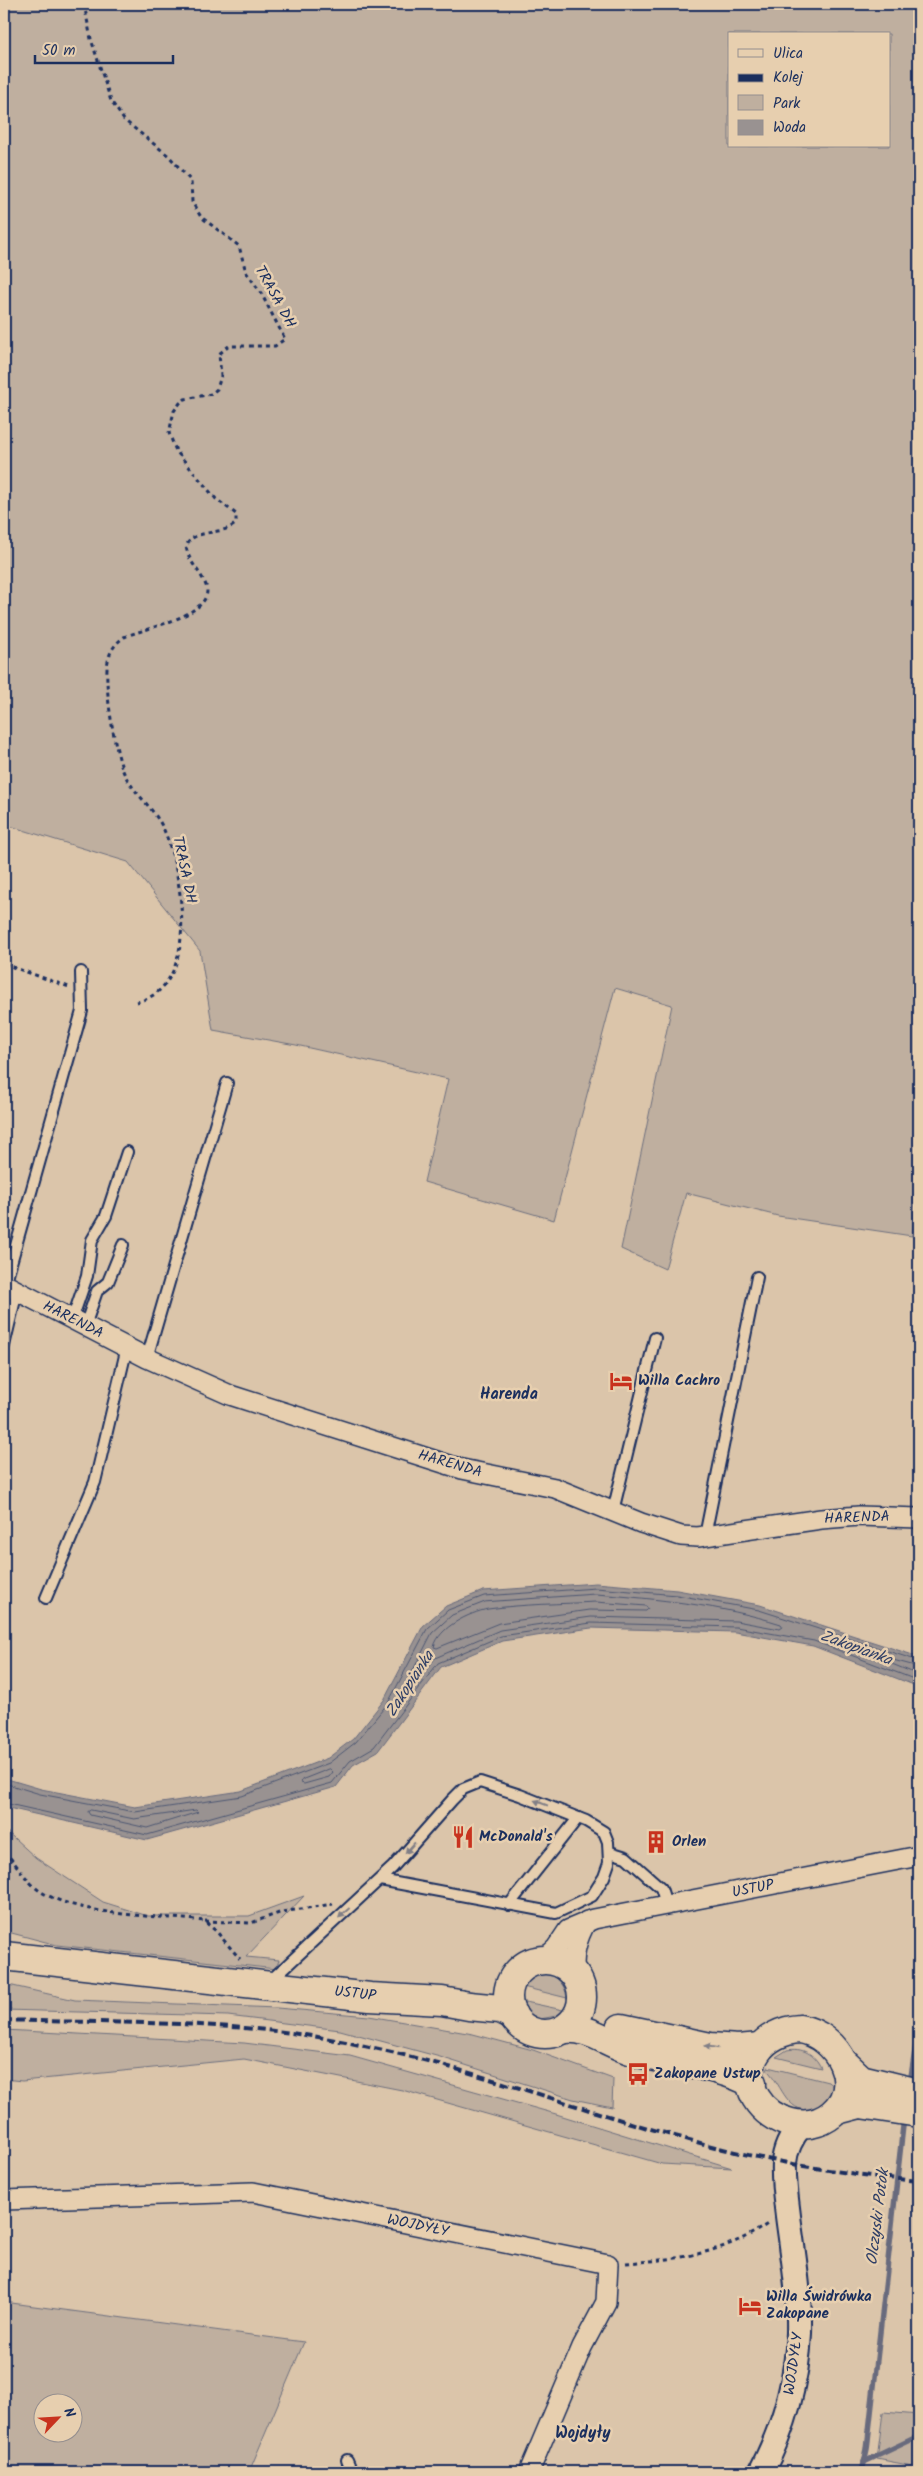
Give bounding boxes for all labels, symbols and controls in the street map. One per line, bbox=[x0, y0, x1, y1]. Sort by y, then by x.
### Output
scale bar bbox=[35, 32, 172, 64]
legend bbox=[728, 32, 890, 148]
text: 50 m bbox=[42, 39, 76, 63]
text: Ulica bbox=[773, 42, 803, 66]
text: Kolej bbox=[773, 66, 804, 90]
text: Park bbox=[773, 92, 801, 116]
text: Woda bbox=[773, 116, 806, 140]
street label: TRASA DH bbox=[248, 261, 302, 333]
street label: TRASA DH bbox=[165, 834, 203, 906]
street label: HARENDA bbox=[38, 1294, 108, 1346]
hotel icon: Willa Cachro bbox=[608, 1368, 634, 1394]
place label: Willa Cachro bbox=[638, 1369, 720, 1393]
district label: Harenda bbox=[480, 1382, 538, 1407]
street label: HARENDA bbox=[415, 1443, 485, 1485]
street label: HARENDA bbox=[824, 1505, 890, 1531]
water label: Zakopianka bbox=[817, 1623, 897, 1673]
water label: Zakopianka bbox=[379, 1645, 442, 1722]
one-way arrow bbox=[533, 1799, 548, 1806]
restaurant icon: McDonald's bbox=[450, 1824, 476, 1850]
place label: McDonald's bbox=[479, 1825, 553, 1849]
building icon: Orlen bbox=[643, 1829, 669, 1855]
place label: Orlen bbox=[672, 1830, 706, 1854]
one-way arrow bbox=[405, 1842, 416, 1854]
street label: USTUP bbox=[730, 1873, 777, 1905]
one-way arrow bbox=[337, 1907, 350, 1918]
street label: USTUP bbox=[333, 1980, 378, 2009]
one-way arrow bbox=[703, 2043, 719, 2051]
bus stop icon: Zakopane Ustup bbox=[625, 2061, 651, 2087]
place label: Zakopane Ustup bbox=[654, 2062, 761, 2086]
water label: Olczyski Potok bbox=[860, 2165, 897, 2267]
street label: WOJDYŁY bbox=[385, 2208, 452, 2245]
place label: Willa Świdrówka Zakopane bbox=[766, 2285, 872, 2326]
hotel icon: Willa Świdrówka Zakopane bbox=[737, 2293, 763, 2319]
street label: WOJDYŁY bbox=[778, 2330, 810, 2397]
north arrow bbox=[32, 2394, 82, 2444]
text: N bbox=[57, 2404, 81, 2422]
district label: Wojdyły bbox=[555, 2421, 611, 2446]

